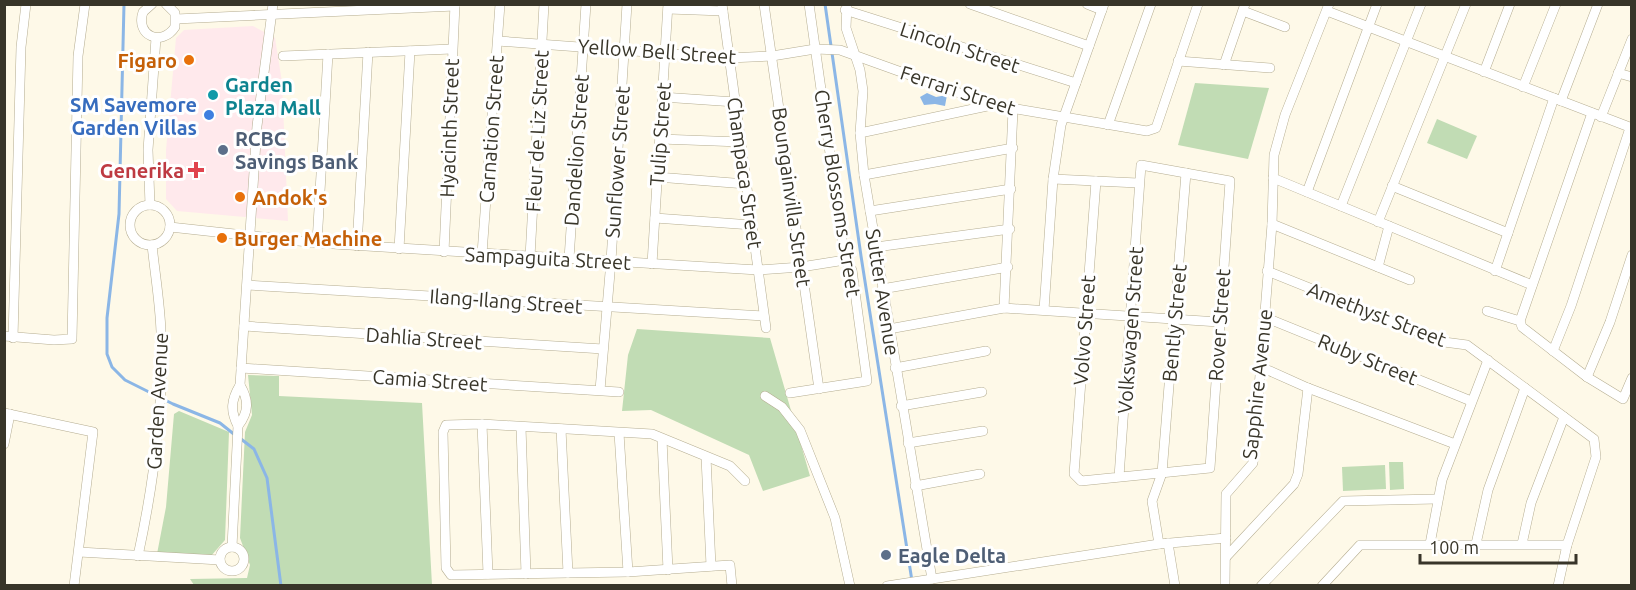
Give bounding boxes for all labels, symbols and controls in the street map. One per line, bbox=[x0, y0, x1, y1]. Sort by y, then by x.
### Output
street label: Lincoln Street bbox=[897, 17, 1023, 77]
street label: Yellow Bell Street bbox=[577, 34, 737, 68]
place label: Figaro bbox=[117, 49, 177, 72]
street label: Fleur de Liz Street bbox=[521, 49, 553, 213]
marker: Figaro bbox=[182, 53, 196, 67]
street label: Carnation Street bbox=[474, 54, 508, 204]
street label: Hyacinth Street bbox=[435, 58, 463, 198]
street label: Ferrari Street bbox=[897, 61, 1019, 119]
place label: Garden Plaza Mall bbox=[225, 73, 321, 119]
street label: Dandelion Street bbox=[559, 73, 593, 227]
street label: Tulip Street bbox=[645, 81, 675, 187]
street label: Sunflower Street bbox=[600, 85, 634, 239]
marker: Garden Plaza Mall bbox=[206, 88, 220, 102]
street label: Cherry Blossoms Street bbox=[810, 88, 866, 298]
place label: SM Savemore Garden Villas bbox=[70, 93, 197, 139]
street label: Champaca Street bbox=[723, 96, 767, 251]
street label: Boungainvilla Street bbox=[768, 106, 816, 288]
marker: SM Savemore Garden Villas bbox=[202, 108, 216, 122]
place label: RCBC Savings Bank bbox=[235, 127, 358, 173]
marker: RCBC Savings Bank bbox=[216, 143, 230, 157]
place label: Generika bbox=[100, 159, 184, 182]
marker: Generika bbox=[189, 163, 203, 177]
place label: Andok's bbox=[252, 186, 327, 209]
marker: Andok's bbox=[233, 190, 247, 204]
place label: Burger Machine bbox=[234, 227, 382, 250]
street label: Sutter Avenue bbox=[862, 227, 904, 357]
marker: Burger Machine bbox=[215, 231, 229, 245]
street label: Sampaguita Street bbox=[464, 242, 632, 274]
street label: Volkswagen Street bbox=[1113, 245, 1147, 415]
street label: Bently Street bbox=[1157, 263, 1191, 383]
street label: Rover Street bbox=[1204, 268, 1234, 382]
street label: Volvo Street bbox=[1069, 274, 1099, 386]
street label: Amethyst Street bbox=[1304, 277, 1450, 351]
street label: Ilang-Ilang Street bbox=[429, 284, 583, 318]
street label: Sapphire Avenue bbox=[1238, 308, 1276, 460]
street label: Dahlia Street bbox=[365, 322, 483, 354]
street label: Ruby Street bbox=[1315, 329, 1421, 389]
street label: Garden Avenue bbox=[142, 332, 172, 470]
street label: Camia Street bbox=[372, 365, 488, 396]
scale bar bbox=[1420, 527, 1576, 565]
text: 100 m bbox=[1429, 537, 1479, 557]
place label: Eagle Delta bbox=[898, 544, 1006, 567]
marker: Eagle Delta bbox=[879, 548, 893, 562]

